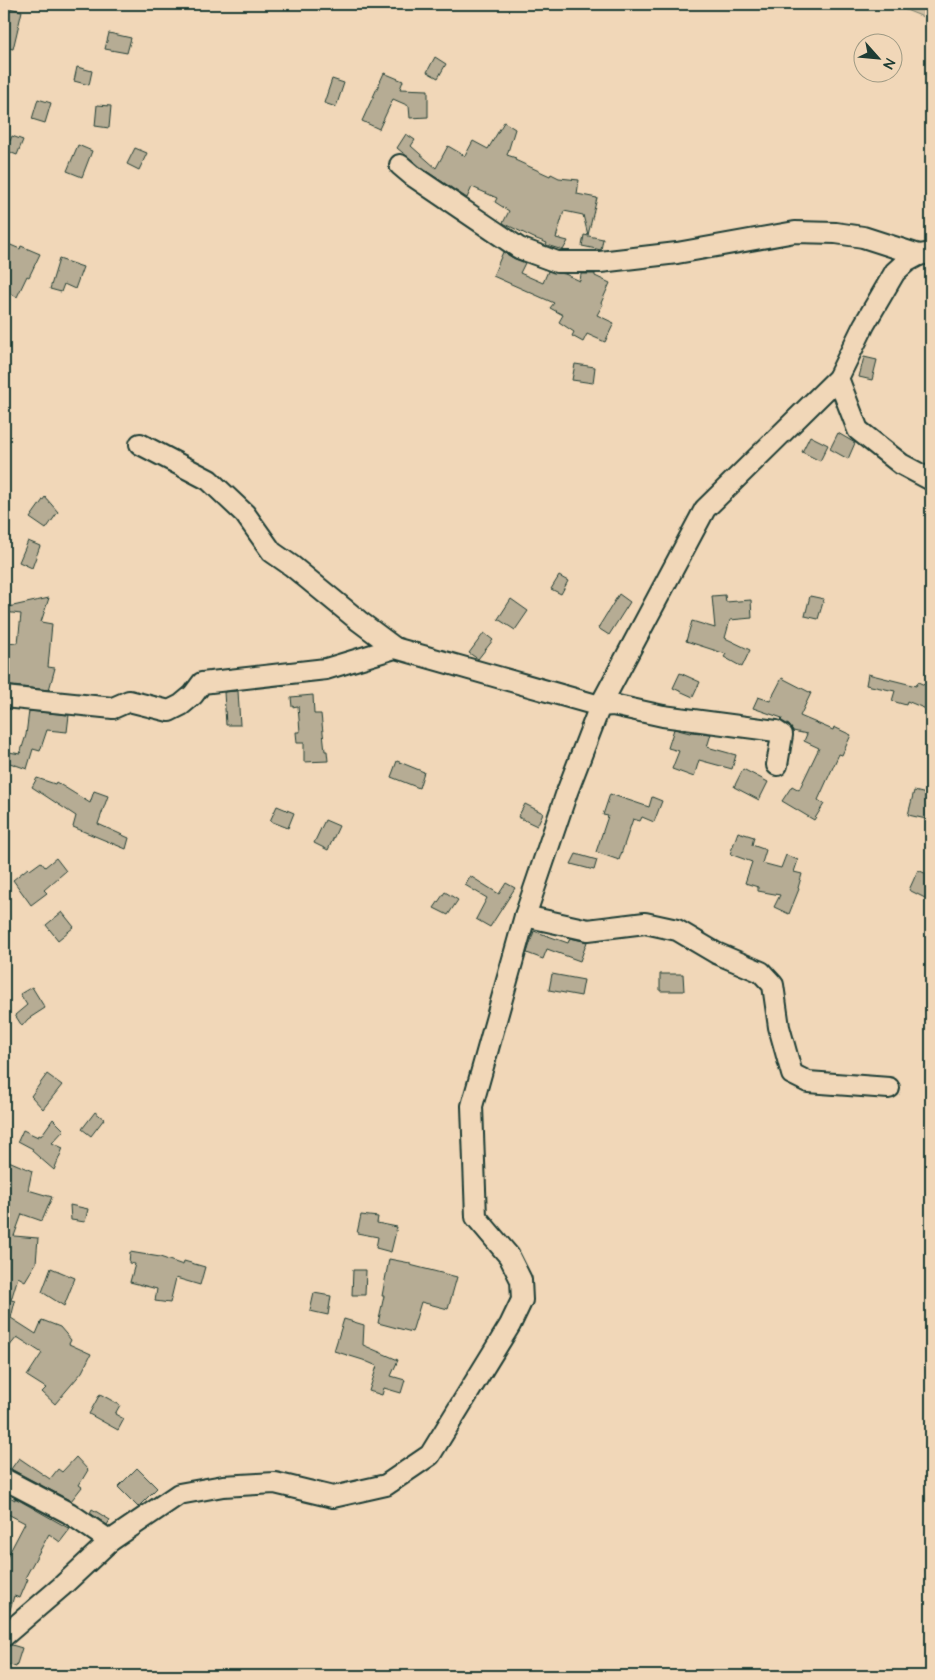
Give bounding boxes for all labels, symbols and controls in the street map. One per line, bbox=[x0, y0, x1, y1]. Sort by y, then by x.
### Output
north arrow bbox=[852, 32, 902, 82]
text: N bbox=[878, 55, 900, 72]

